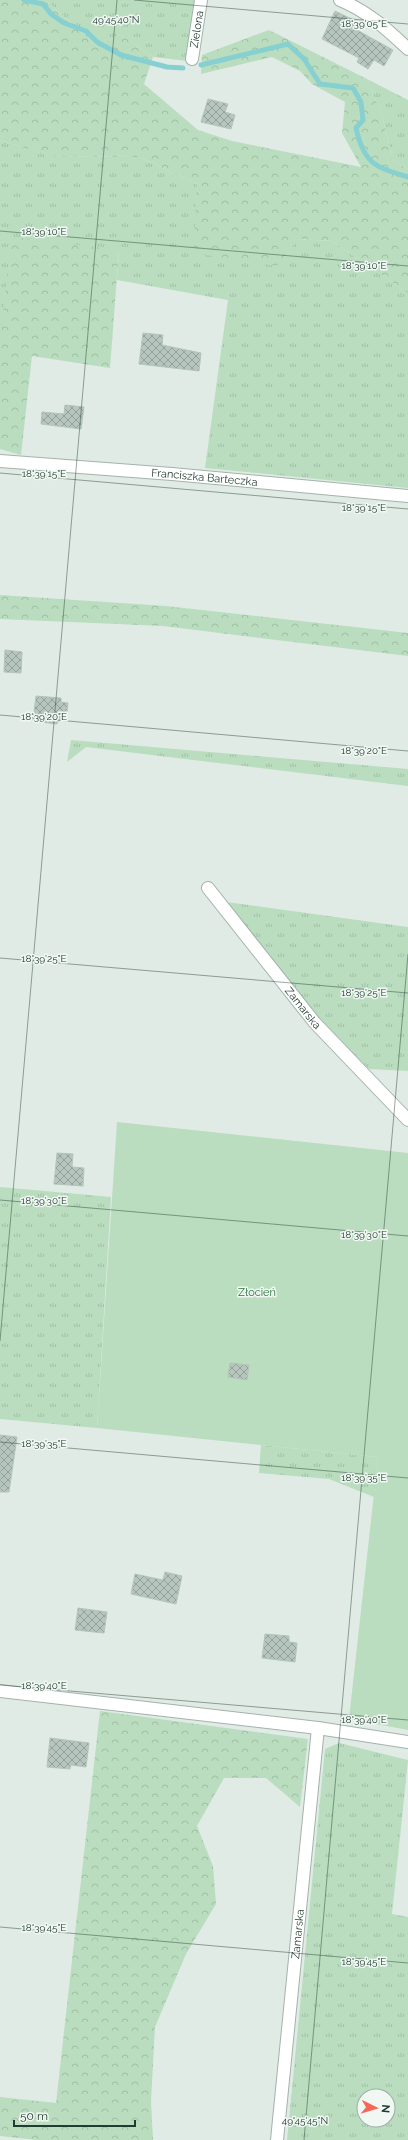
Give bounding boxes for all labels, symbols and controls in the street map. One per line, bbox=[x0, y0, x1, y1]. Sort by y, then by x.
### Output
street label: Zielona bbox=[188, 10, 206, 49]
text: 49°45'40"N bbox=[92, 14, 140, 25]
text: 18°39'05"E bbox=[341, 18, 387, 29]
text: 18°39'10"E bbox=[21, 226, 67, 237]
text: 18°39'10"E bbox=[341, 260, 387, 271]
street label: Franciszka Barteczka bbox=[151, 466, 258, 489]
text: 18°39'15"E bbox=[22, 468, 66, 479]
text: 18°39'15"E bbox=[342, 502, 386, 513]
text: 18°39'20"E bbox=[21, 711, 67, 722]
text: 18°39'20"E bbox=[341, 745, 387, 756]
text: 18°39'25"E bbox=[21, 953, 67, 964]
street label: Zamarska bbox=[282, 985, 323, 1032]
text: 18°39'25"E bbox=[341, 987, 387, 998]
text: 18°39'30"E bbox=[21, 1195, 67, 1206]
text: 18°39'30"E bbox=[341, 1229, 387, 1240]
park label: Złocień bbox=[238, 1286, 276, 1299]
text: 18°39'35"E bbox=[21, 1438, 67, 1449]
text: 18°39'35"E bbox=[341, 1472, 387, 1483]
text: 18°39'40"E bbox=[21, 1680, 67, 1691]
text: 18°39'40"E bbox=[341, 1714, 387, 1725]
street label: Zamarska bbox=[289, 1909, 307, 1960]
text: 18°39'45"E bbox=[22, 1922, 66, 1933]
text: 18°39'45"E bbox=[342, 1956, 386, 1967]
north arrow bbox=[356, 2088, 396, 2128]
scale bar bbox=[14, 2102, 135, 2128]
text: N bbox=[379, 2104, 392, 2114]
text: 50 m bbox=[20, 2109, 48, 2123]
text: 49°45'45"N bbox=[282, 2115, 328, 2126]

